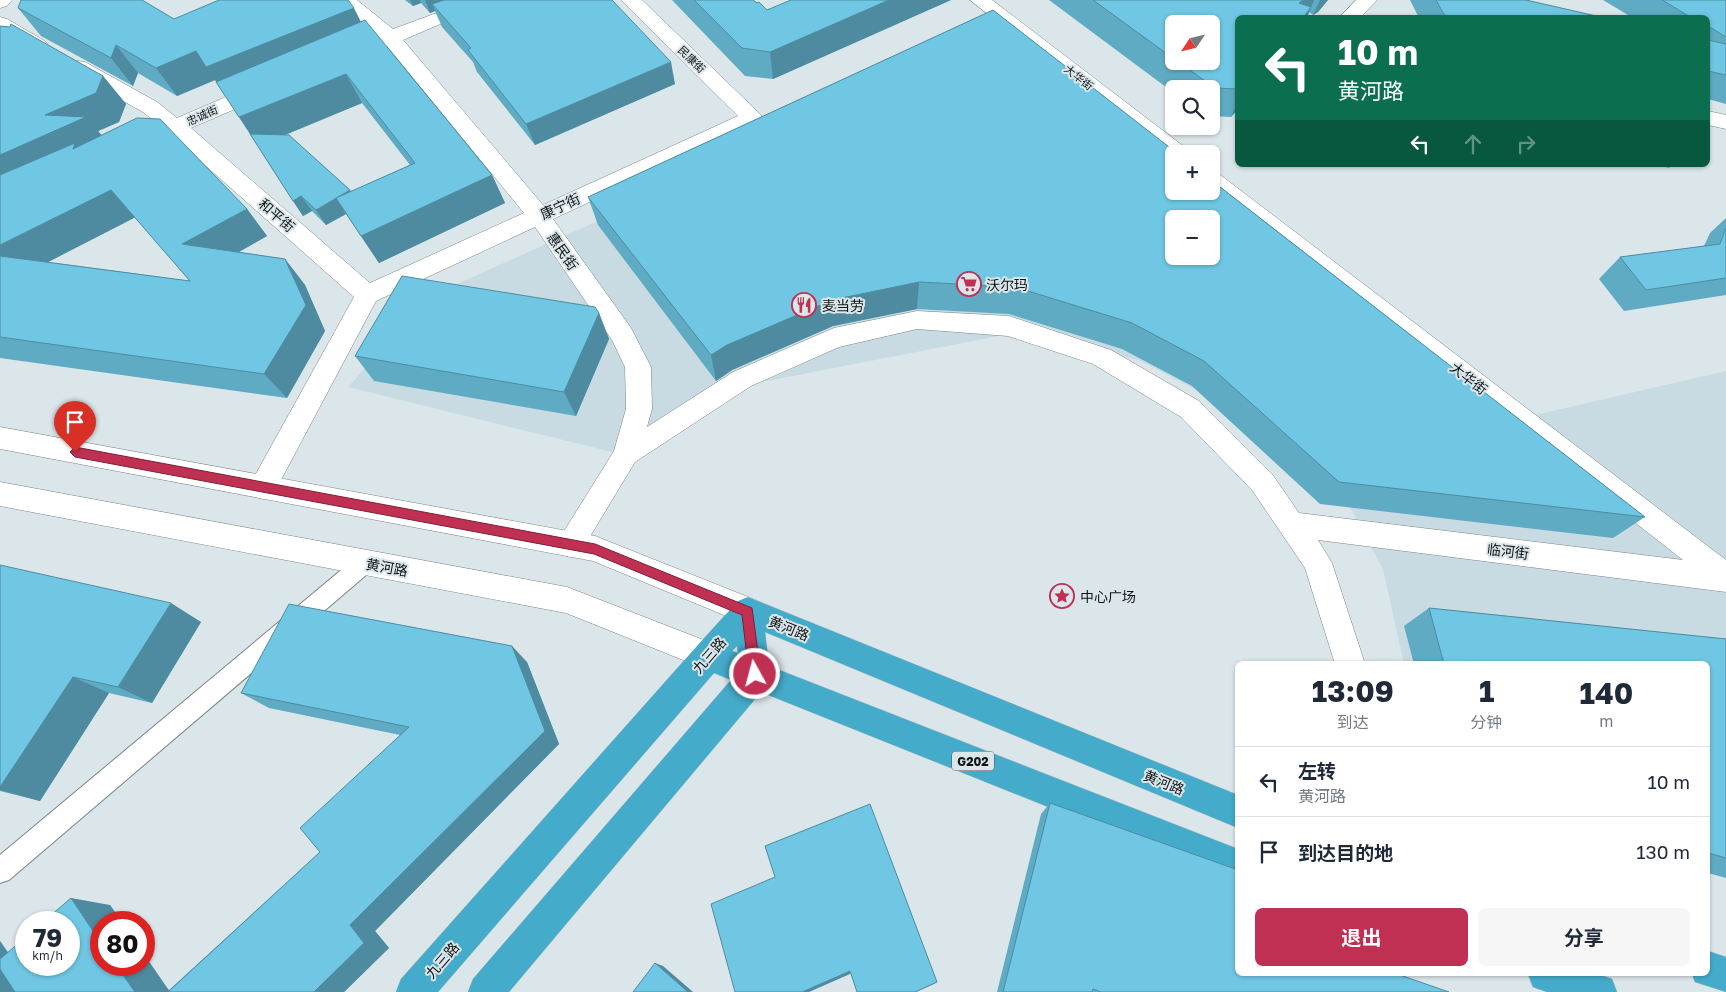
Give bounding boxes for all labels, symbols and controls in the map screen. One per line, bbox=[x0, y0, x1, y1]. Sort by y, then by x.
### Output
north arrow bbox=[1165, 15, 1220, 70]
map controls bbox=[1165, 15, 1220, 265]
text: 10 m bbox=[1338, 31, 1418, 73]
icon: left bbox=[1255, 35, 1320, 100]
street label: 民康街 bbox=[676, 43, 708, 75]
street label: 大华街 bbox=[1062, 62, 1096, 92]
text: 黄河路 bbox=[1338, 77, 1404, 104]
button: search bbox=[1165, 80, 1220, 135]
street label: 忠诚街 bbox=[184, 102, 220, 128]
icon: left bbox=[1406, 130, 1434, 158]
icon: ahead bbox=[1459, 130, 1487, 158]
icon: right bbox=[1512, 130, 1540, 158]
button: + bbox=[1165, 145, 1220, 200]
street label: 康宁街 bbox=[537, 189, 583, 223]
street label: 和平街 bbox=[256, 195, 298, 235]
button: − bbox=[1165, 210, 1220, 265]
street label: 惠民街 bbox=[544, 229, 582, 273]
supermarket icon: 沃尔玛 bbox=[956, 271, 982, 297]
place label: 沃尔玛 bbox=[986, 276, 1028, 293]
restaurant icon: 麦当劳 bbox=[791, 292, 817, 318]
place label: 麦当劳 bbox=[822, 297, 864, 314]
street label: 大华街 bbox=[1447, 358, 1491, 398]
pin bbox=[54, 401, 96, 452]
icon: arrive bbox=[61, 408, 89, 436]
street label: 临河街 bbox=[1486, 540, 1530, 562]
street label: 黄河路 bbox=[365, 555, 409, 579]
place icon: 中心广场 bbox=[1049, 583, 1075, 609]
place label: 中心广场 bbox=[1080, 588, 1136, 605]
street label: 黄河路 bbox=[766, 612, 812, 644]
street label: 九三路 bbox=[689, 634, 729, 676]
position arrow bbox=[728, 647, 780, 699]
text: 13:09 bbox=[1312, 673, 1394, 709]
text: 1 bbox=[1479, 673, 1494, 709]
text: 140 bbox=[1579, 675, 1633, 711]
text: m bbox=[1599, 711, 1613, 731]
text: 到达 bbox=[1337, 712, 1369, 732]
text: 分钟 bbox=[1471, 712, 1503, 732]
road number: G202 bbox=[952, 751, 994, 770]
text: 左转 bbox=[1298, 759, 1336, 782]
street label: 黄河路 bbox=[1141, 766, 1187, 798]
icon: left bbox=[1255, 768, 1283, 796]
text: 10 m bbox=[1647, 770, 1690, 793]
text: 黄河路 bbox=[1298, 786, 1346, 806]
icon: arrive bbox=[1255, 838, 1283, 866]
text: 130 m bbox=[1636, 840, 1690, 863]
text: 到达目的地 bbox=[1298, 841, 1393, 864]
button: 退出 bbox=[1255, 908, 1468, 966]
button: 分享 bbox=[1478, 908, 1690, 966]
speed limit sign: 80 bbox=[90, 911, 155, 976]
text: 79 bbox=[33, 922, 62, 953]
street label: 九三路 bbox=[422, 939, 462, 981]
text: km/h bbox=[32, 948, 63, 963]

